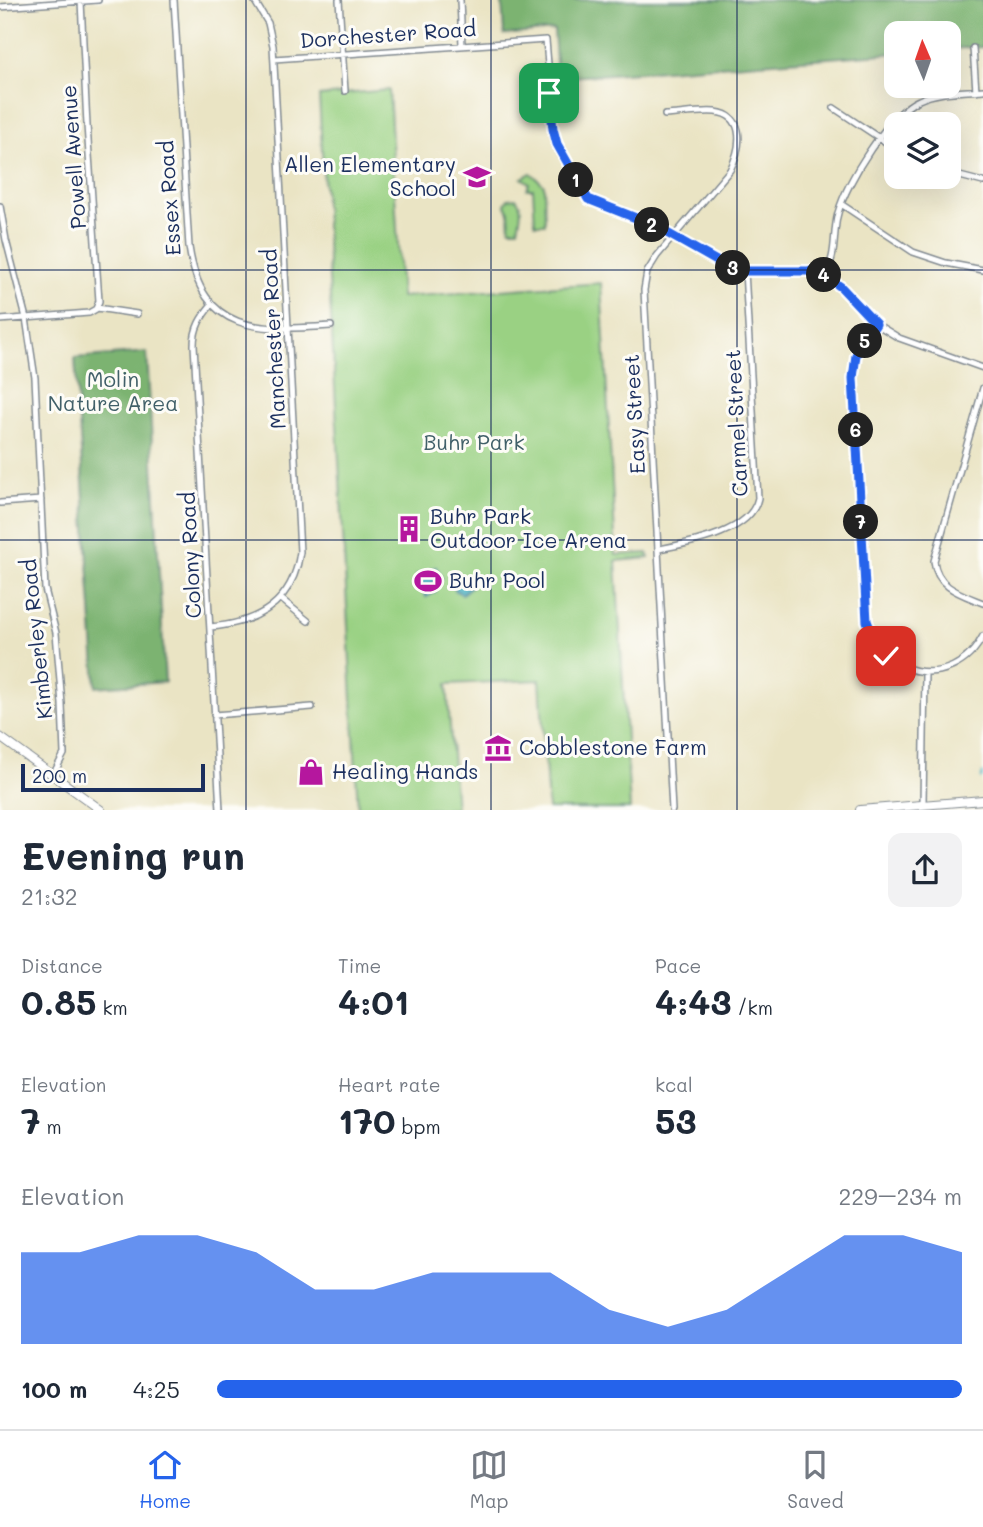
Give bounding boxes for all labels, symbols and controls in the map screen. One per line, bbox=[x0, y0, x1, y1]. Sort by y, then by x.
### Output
street label: Dorchester Road bbox=[299, 14, 477, 53]
north arrow bbox=[884, 21, 961, 98]
map controls bbox=[884, 21, 961, 189]
pin bbox=[519, 63, 579, 123]
icon: arrive bbox=[530, 74, 568, 112]
street label: Powell Avenue bbox=[54, 84, 91, 230]
button: layers bbox=[884, 112, 961, 189]
street label: Essex Road bbox=[151, 140, 186, 256]
place label: Allen Elementary School bbox=[284, 150, 456, 201]
school or university icon: Allen Elementary School bbox=[462, 162, 492, 192]
pin: 1 bbox=[558, 162, 594, 198]
text: 1 bbox=[571, 167, 580, 192]
pin: 2 bbox=[634, 208, 670, 243]
text: 2 bbox=[646, 212, 657, 237]
street label: Manchester Road bbox=[254, 248, 291, 430]
pin: 3 bbox=[716, 250, 750, 286]
text: 3 bbox=[727, 255, 738, 280]
pin: 4 bbox=[806, 258, 842, 292]
text: 4 bbox=[817, 262, 830, 287]
pin: 5 bbox=[848, 324, 882, 358]
text: 5 bbox=[859, 328, 870, 353]
street label: Carmel Street bbox=[718, 349, 753, 497]
street label: Easy Street bbox=[617, 354, 650, 475]
park label: Molin Nature Area bbox=[48, 365, 178, 416]
pin: 6 bbox=[838, 412, 874, 448]
text: 6 bbox=[850, 417, 861, 442]
park label: Buhr Park bbox=[423, 428, 525, 455]
street label: Colony Road bbox=[173, 491, 206, 619]
place label: Buhr Park Outdoor Ice Arena bbox=[430, 502, 627, 553]
pin: 7 bbox=[844, 504, 878, 540]
text: 7 bbox=[855, 509, 866, 534]
building icon: Buhr Park Outdoor Ice Arena bbox=[394, 514, 424, 544]
street label: Kimberley Road bbox=[14, 558, 57, 721]
sports icon: Buhr Pool bbox=[413, 566, 443, 596]
place label: Buhr Pool bbox=[449, 566, 546, 593]
pin bbox=[856, 626, 916, 686]
icon: check bbox=[867, 637, 905, 675]
museum icon: Cobblestone Farm bbox=[483, 733, 513, 763]
place label: Cobblestone Farm bbox=[519, 733, 707, 760]
shop icon: Healing Hands bbox=[296, 757, 326, 787]
place label: Healing Hands bbox=[332, 757, 479, 784]
scale bar bbox=[21, 760, 205, 792]
text: 200 m bbox=[32, 763, 87, 788]
text: Evening run bbox=[21, 830, 245, 880]
button: share bbox=[888, 833, 962, 907]
text: 21:32 bbox=[21, 881, 78, 911]
text: Distance bbox=[21, 953, 103, 978]
text: Time bbox=[338, 953, 381, 978]
text: Pace bbox=[655, 953, 701, 978]
text: 0.85 bbox=[21, 978, 96, 1024]
text: 4:01 bbox=[338, 978, 409, 1024]
text: 4:43 bbox=[655, 978, 731, 1024]
text: km bbox=[96, 995, 128, 1020]
text: /km bbox=[731, 995, 773, 1020]
text: Elevation bbox=[21, 1072, 106, 1097]
text: Heart rate bbox=[338, 1072, 441, 1097]
text: kcal bbox=[655, 1072, 693, 1097]
text: 7 bbox=[21, 1097, 41, 1143]
text: 170 bbox=[338, 1097, 396, 1143]
text: 53 bbox=[655, 1097, 696, 1143]
text: m bbox=[41, 1114, 62, 1139]
text: bpm bbox=[396, 1114, 441, 1139]
text: Elevation bbox=[21, 1181, 124, 1211]
text: 229–234 m bbox=[838, 1181, 962, 1211]
text: 100 m bbox=[21, 1374, 87, 1404]
text: 4:25 bbox=[133, 1374, 180, 1404]
tab: Home bbox=[139, 1446, 191, 1513]
tab: Map bbox=[470, 1446, 509, 1513]
tab: Saved bbox=[787, 1446, 844, 1513]

